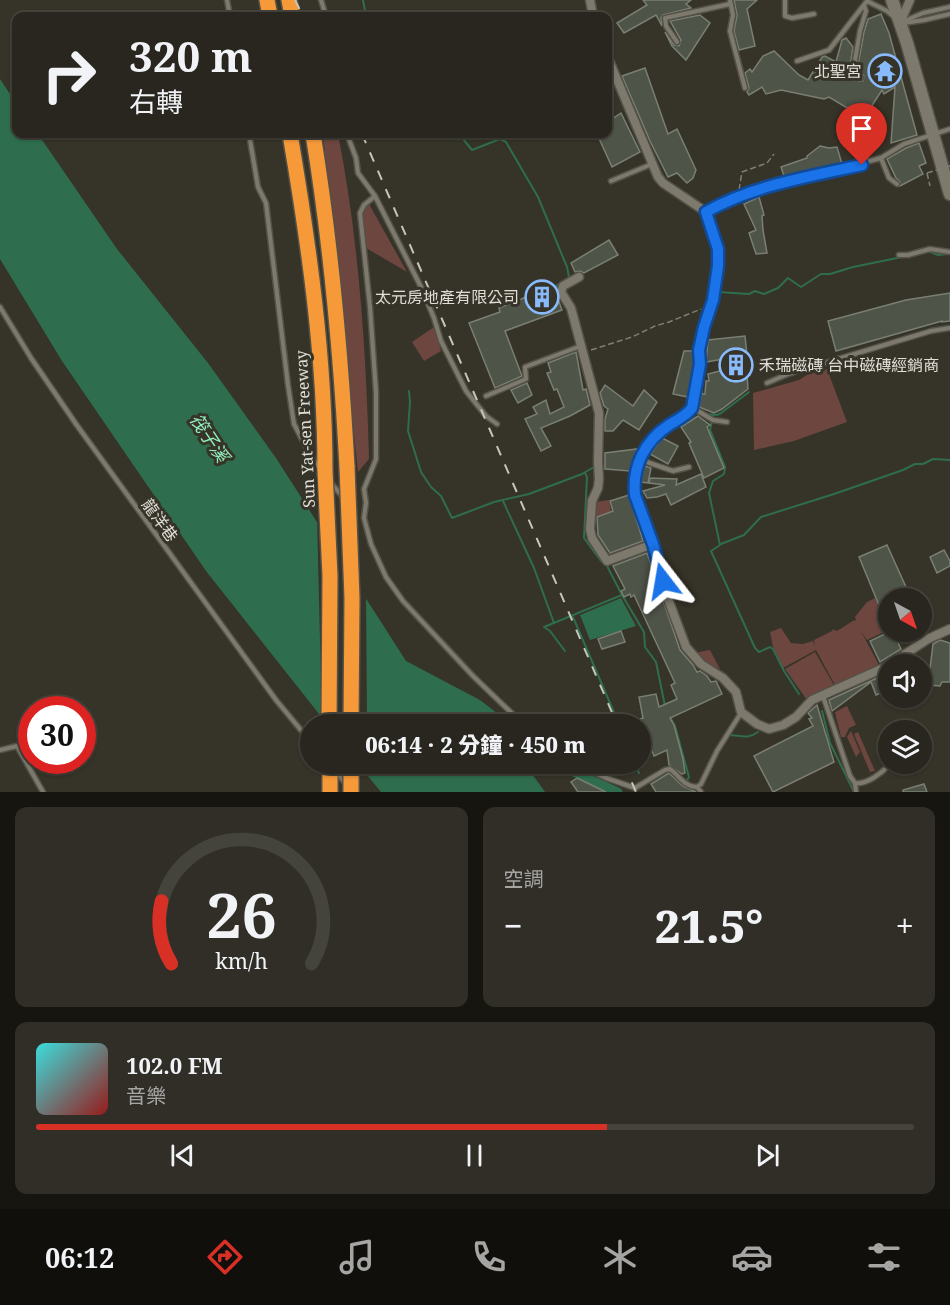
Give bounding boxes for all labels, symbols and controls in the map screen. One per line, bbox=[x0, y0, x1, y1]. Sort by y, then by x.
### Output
text: 320 m bbox=[129, 27, 253, 84]
icon: right bbox=[30, 36, 108, 114]
temple icon: 北聖宮 bbox=[867, 53, 903, 89]
place label: 北聖宮 bbox=[814, 60, 862, 82]
text: 右轉 bbox=[129, 83, 183, 120]
pin bbox=[836, 103, 887, 165]
icon: arrive bbox=[845, 112, 878, 145]
building icon: 太元房地產有限公司 bbox=[524, 279, 560, 315]
place label: 太元房地產有限公司 bbox=[375, 286, 519, 308]
building icon: 禾瑞磁磚 台中磁磚經銷商 bbox=[718, 347, 754, 383]
street label: Sun Yat-sen Freeway bbox=[290, 349, 320, 508]
place label: 禾瑞磁磚 台中磁磚經銷商 bbox=[759, 354, 939, 376]
water label: 筏子溪 bbox=[185, 408, 237, 469]
street label: 龍洋巷 bbox=[137, 494, 183, 546]
position arrow bbox=[631, 549, 695, 613]
north arrow bbox=[878, 588, 932, 642]
map controls bbox=[878, 588, 932, 774]
button: sound bbox=[878, 654, 932, 708]
speed limit sign: 30 bbox=[18, 696, 96, 774]
button: layers bbox=[878, 720, 932, 774]
text: 06:14 · 2 分鐘 · 450 m bbox=[365, 729, 586, 759]
text: 空調 bbox=[504, 865, 544, 892]
text: 26 bbox=[206, 871, 277, 956]
text: 21.5° bbox=[655, 895, 763, 956]
text: − bbox=[504, 903, 523, 948]
text: + bbox=[896, 903, 914, 948]
text: km/h bbox=[215, 946, 268, 975]
text: 102.0 FM bbox=[126, 1050, 223, 1080]
text: 音樂 bbox=[126, 1082, 166, 1109]
icon: previous bbox=[166, 1139, 199, 1172]
icon: pause bbox=[458, 1139, 491, 1172]
icon: next bbox=[751, 1139, 784, 1172]
icon: directions bbox=[204, 1236, 246, 1278]
icon: music bbox=[336, 1236, 378, 1278]
icon: phone bbox=[468, 1236, 510, 1278]
icon: climate bbox=[599, 1236, 641, 1278]
icon: car bbox=[731, 1236, 773, 1278]
icon: filters bbox=[863, 1236, 905, 1278]
text: 06:12 bbox=[45, 1239, 114, 1276]

